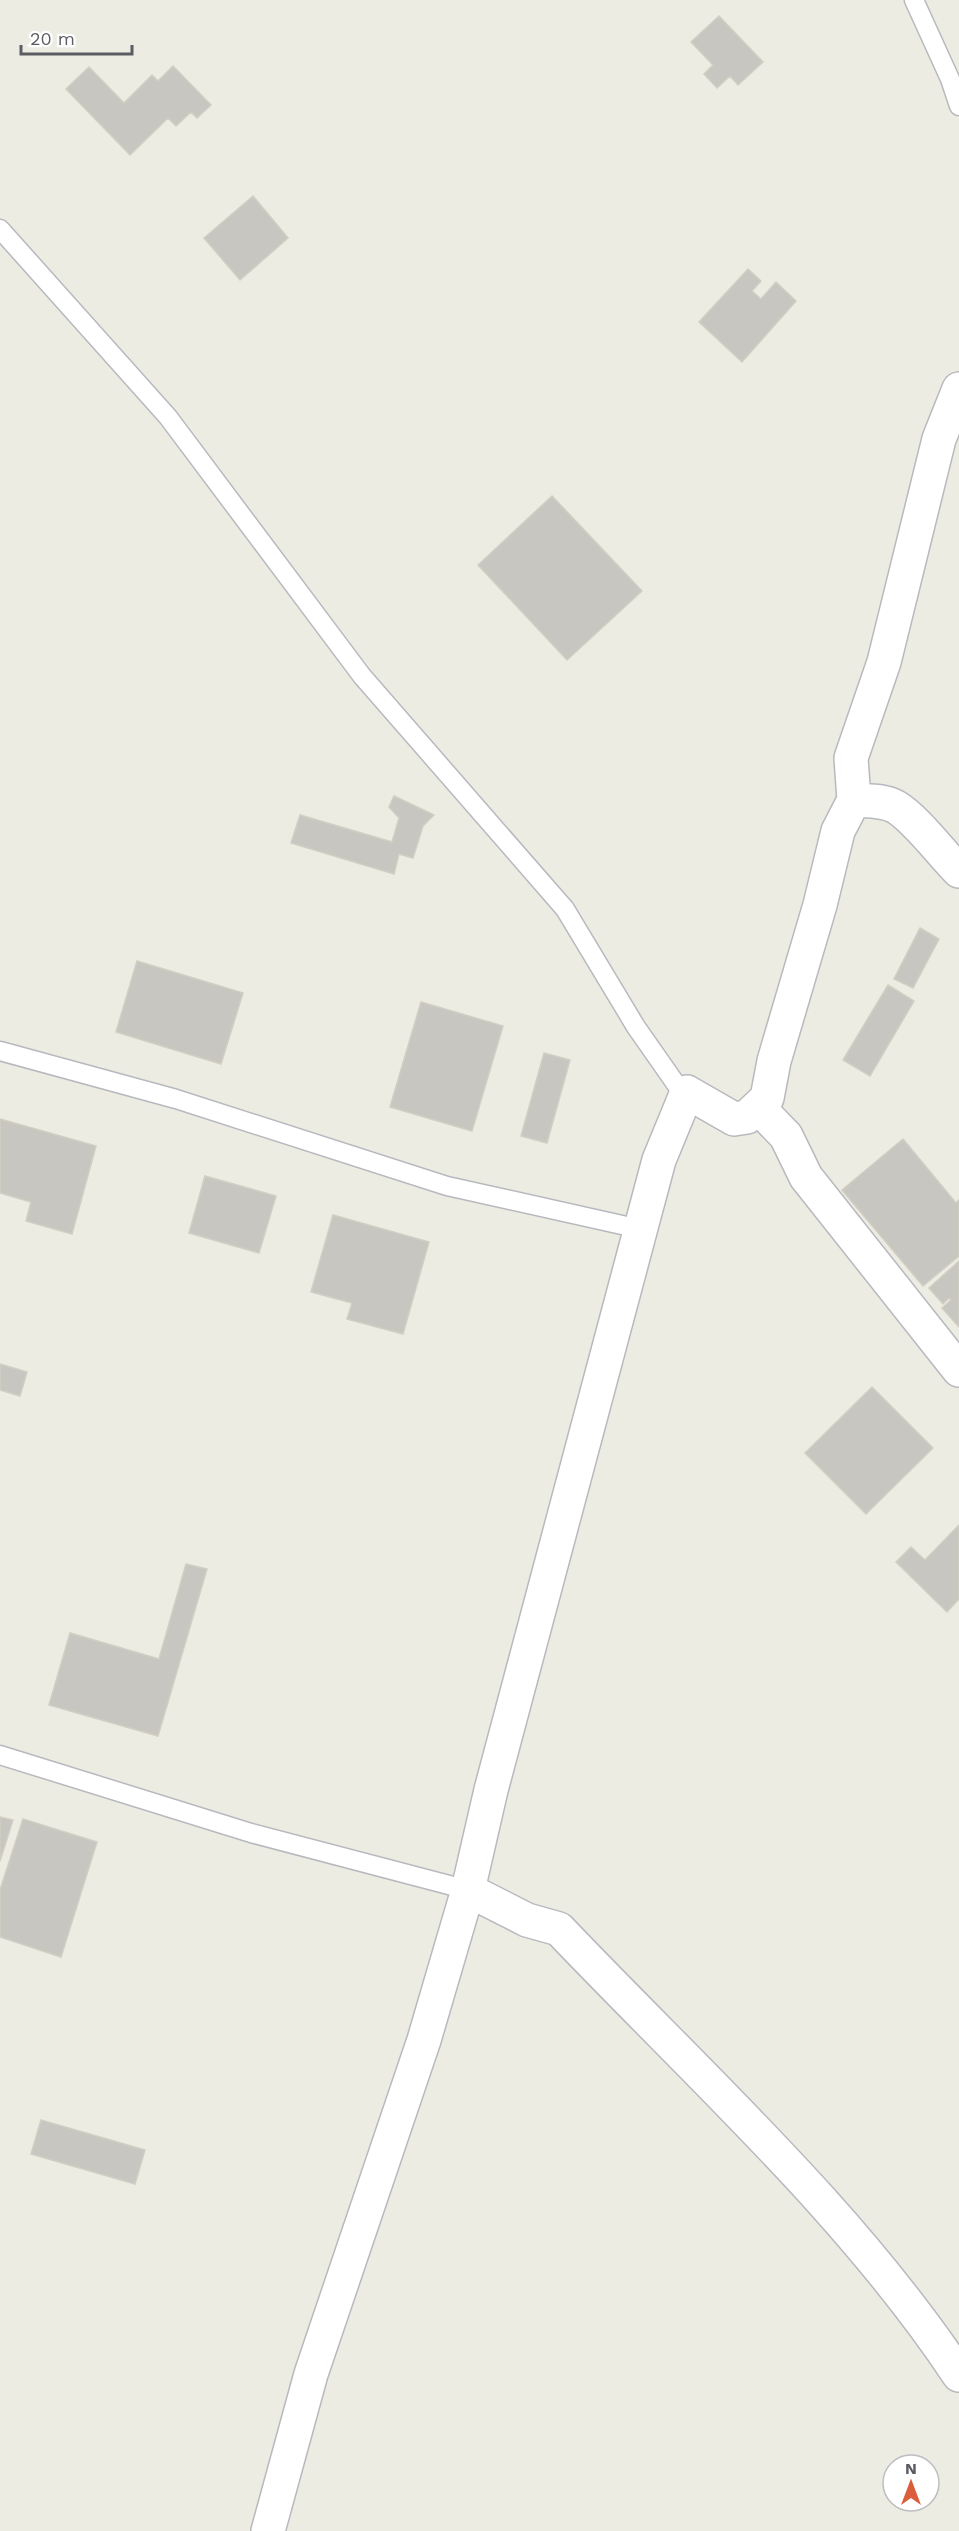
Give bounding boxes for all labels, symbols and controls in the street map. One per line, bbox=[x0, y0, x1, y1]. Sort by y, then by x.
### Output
scale bar bbox=[21, 18, 132, 56]
text: 20 m bbox=[30, 28, 75, 49]
north arrow bbox=[881, 2453, 941, 2513]
text: N bbox=[905, 2459, 917, 2478]

